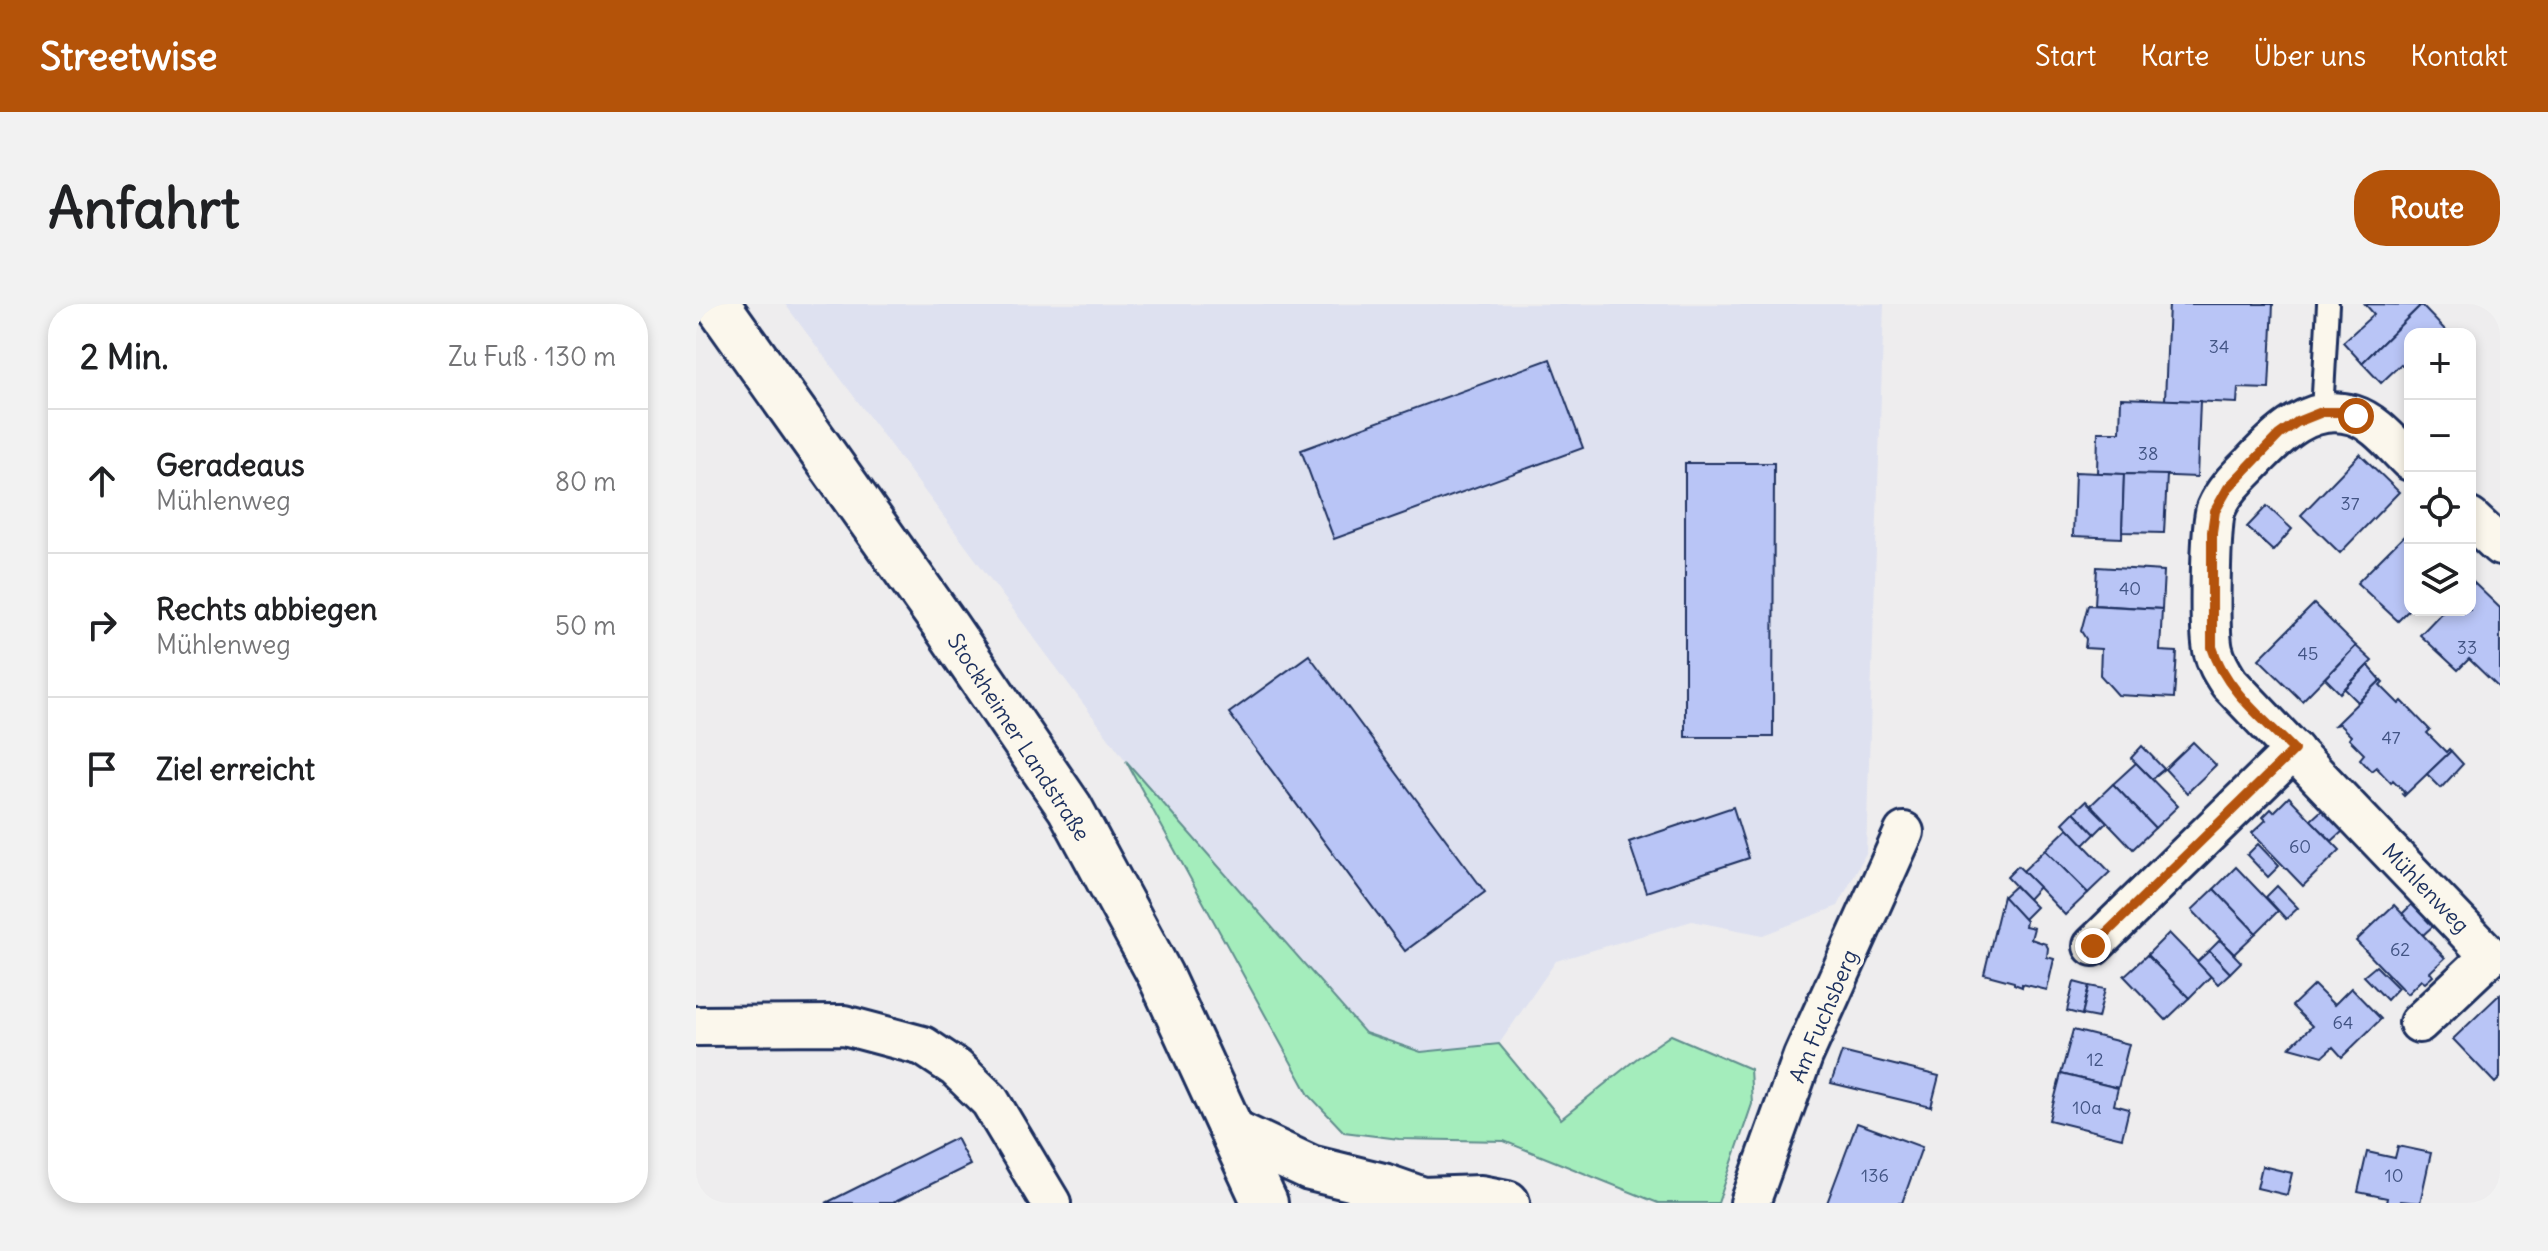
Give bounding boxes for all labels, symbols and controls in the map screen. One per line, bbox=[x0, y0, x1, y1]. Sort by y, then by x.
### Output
text: Streetwise bbox=[40, 33, 218, 80]
text: Start bbox=[2035, 38, 2097, 74]
text: Karte bbox=[2141, 38, 2209, 74]
text: Über uns bbox=[2253, 38, 2366, 74]
text: Kontakt bbox=[2410, 38, 2508, 74]
button: Route bbox=[2354, 170, 2500, 246]
text: Anfahrt bbox=[48, 173, 240, 243]
map controls bbox=[2404, 328, 2476, 616]
button: + bbox=[2404, 328, 2476, 400]
text: 2 Min. bbox=[80, 335, 169, 378]
house number: 34 bbox=[2209, 335, 2229, 358]
text: Zu Fuß · 130 m bbox=[448, 340, 616, 373]
route start bbox=[2338, 398, 2374, 434]
button: − bbox=[2404, 400, 2476, 472]
house number: 38 bbox=[2138, 442, 2158, 465]
text: Geradeaus bbox=[156, 446, 305, 484]
icon: ahead bbox=[80, 459, 124, 503]
text: 80 m bbox=[555, 465, 616, 498]
button: locate bbox=[2404, 472, 2476, 544]
text: Mühlenweg bbox=[156, 484, 291, 517]
house number: 37 bbox=[2340, 492, 2360, 515]
button: layers bbox=[2404, 544, 2476, 616]
house number: 40 bbox=[2119, 577, 2141, 600]
text: Rechts abbiegen bbox=[156, 590, 377, 628]
icon: right bbox=[80, 603, 124, 647]
text: 50 m bbox=[555, 609, 616, 642]
text: Mühlenweg bbox=[156, 628, 291, 661]
street label: Stockheimer Landstraße bbox=[941, 628, 1097, 846]
house number: 33 bbox=[2457, 636, 2477, 659]
house number: 45 bbox=[2298, 642, 2318, 665]
house number: 47 bbox=[2381, 726, 2401, 749]
icon: arrive bbox=[80, 747, 124, 791]
text: Ziel erreicht bbox=[156, 750, 315, 788]
house number: 60 bbox=[2289, 835, 2311, 858]
street label: Mühlenweg bbox=[2376, 837, 2476, 939]
route end bbox=[2075, 928, 2111, 964]
house number: 62 bbox=[2390, 938, 2410, 961]
street label: Am Fuchsberg bbox=[1782, 945, 1864, 1087]
house number: 64 bbox=[2333, 1011, 2353, 1034]
house number: 12 bbox=[2086, 1048, 2104, 1071]
house number: 10a bbox=[2072, 1096, 2102, 1119]
house number: 136 bbox=[1861, 1164, 1889, 1187]
house number: 10 bbox=[2385, 1164, 2404, 1187]

